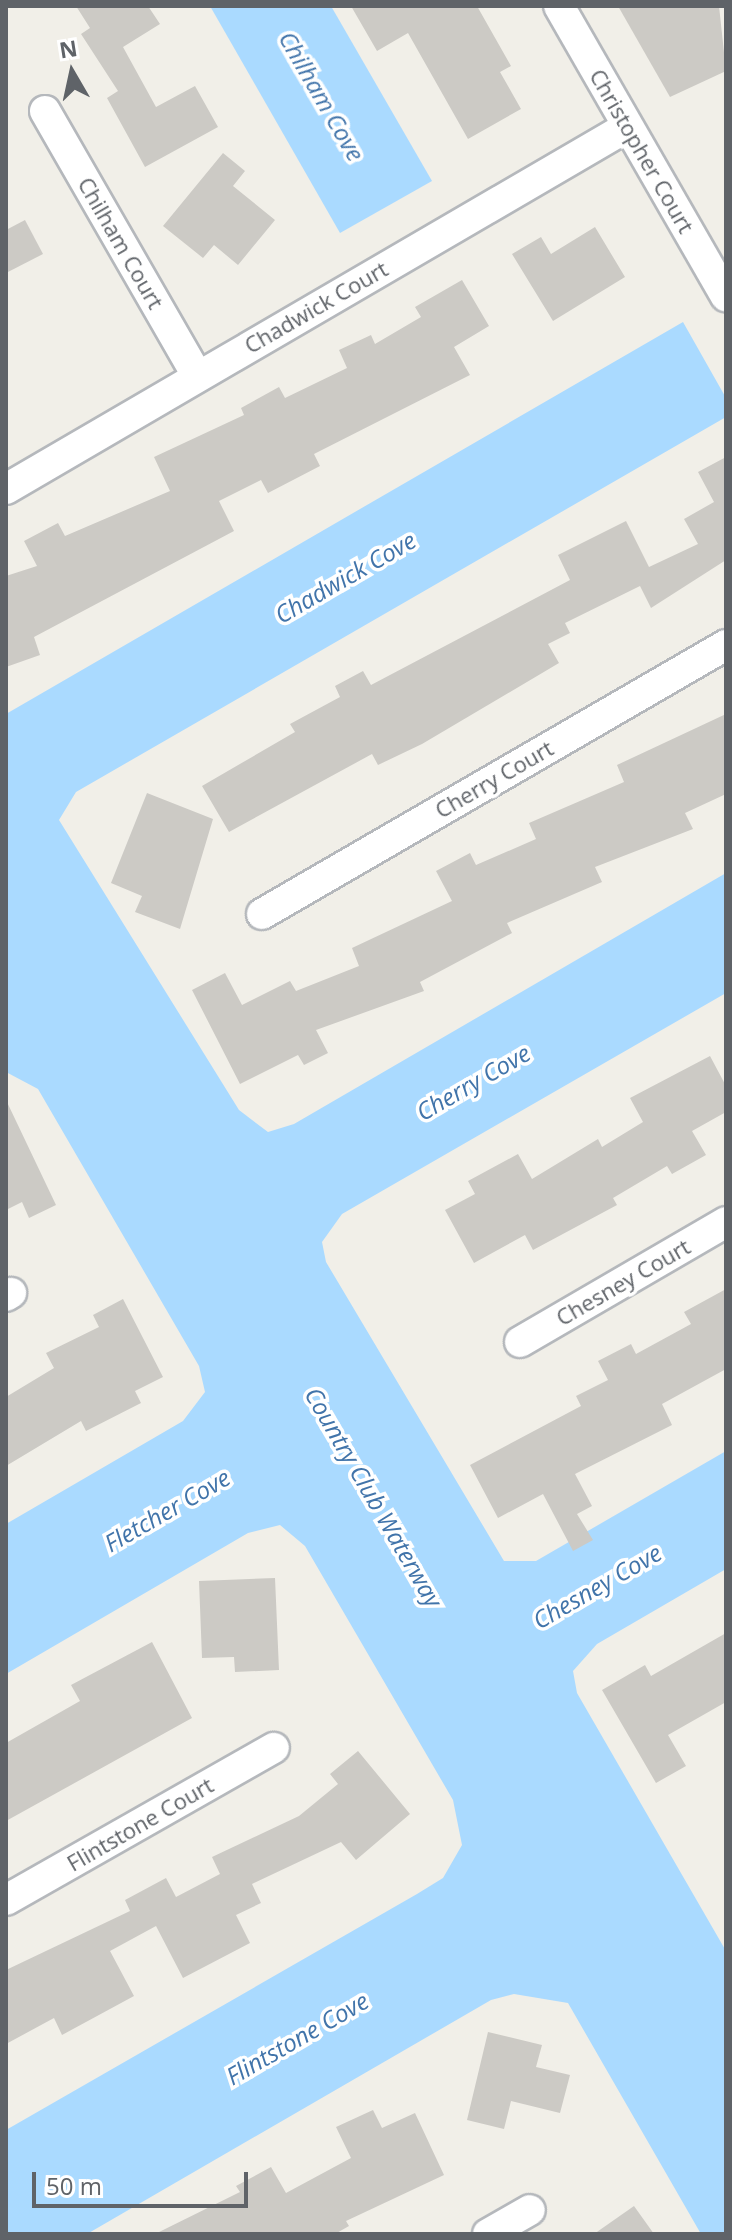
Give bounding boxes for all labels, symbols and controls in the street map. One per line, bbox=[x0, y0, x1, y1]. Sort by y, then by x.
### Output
water label: Chilham Cove bbox=[273, 26, 371, 166]
north arrow bbox=[32, 32, 112, 112]
text: N bbox=[57, 32, 79, 65]
street label: Christopher Court bbox=[584, 64, 700, 238]
street label: Chilham Court bbox=[73, 172, 169, 314]
street label: Chadwick Court bbox=[240, 255, 392, 359]
water label: Chadwick Cove bbox=[269, 525, 421, 629]
street label: Cherry Court bbox=[430, 735, 558, 823]
water label: Cherry Cove bbox=[411, 1038, 535, 1126]
street label: Chesney Court bbox=[551, 1233, 695, 1331]
water label: Country Club Waterway bbox=[299, 1382, 449, 1612]
water label: Fletcher Cove bbox=[99, 1462, 235, 1558]
water label: Chesney Cove bbox=[527, 1538, 667, 1634]
street label: Flintstone Court bbox=[62, 1771, 218, 1877]
water label: Flintstone Cove bbox=[221, 1986, 373, 2090]
scale bar bbox=[36, 2156, 252, 2206]
text: 50 m bbox=[46, 2169, 102, 2202]

